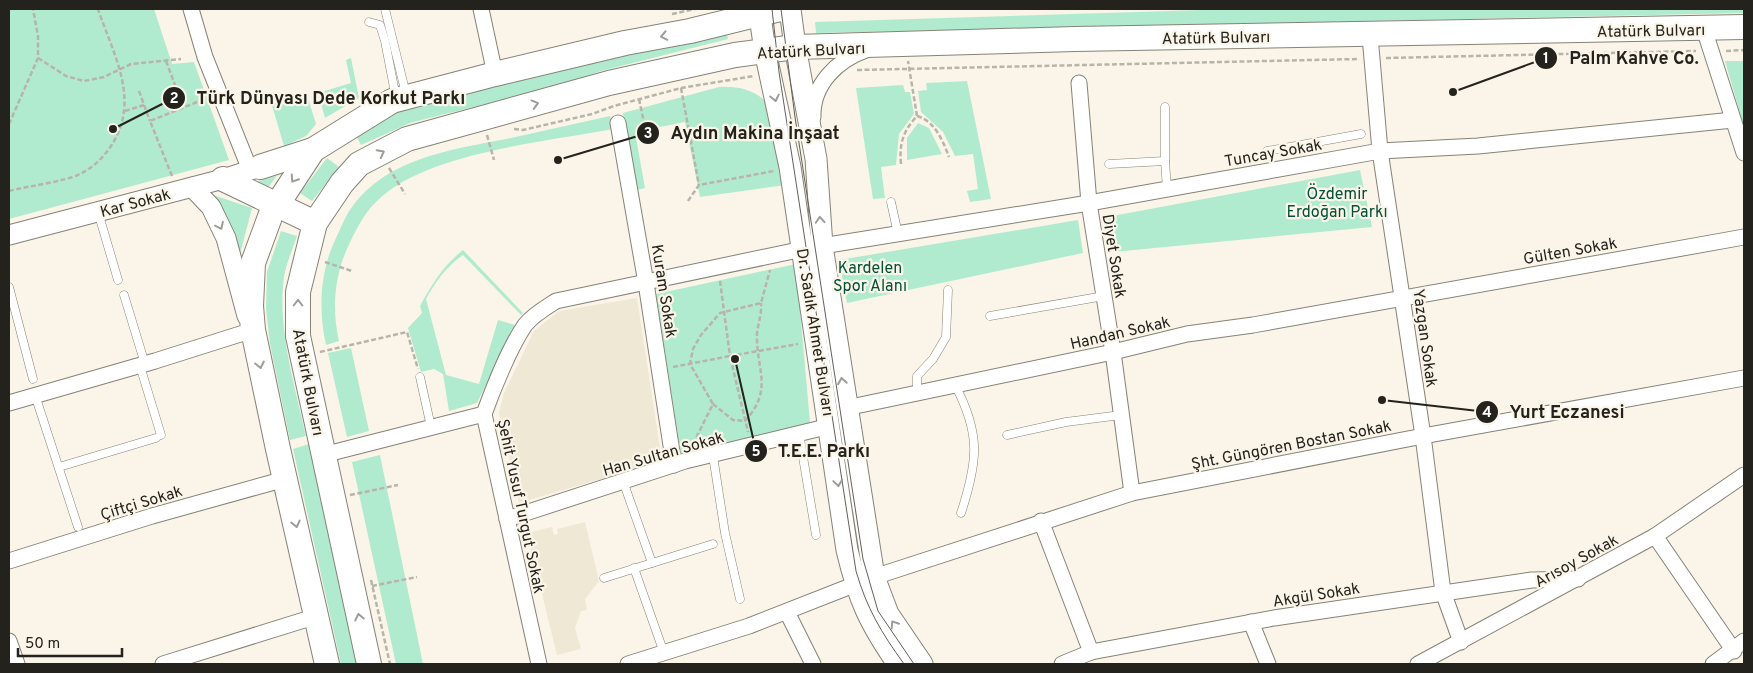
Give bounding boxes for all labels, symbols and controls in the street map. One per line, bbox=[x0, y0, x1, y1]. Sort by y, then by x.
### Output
street label: Atatürk Bulvarı bbox=[1597, 21, 1705, 43]
street label: Atatürk Bulvarı bbox=[1162, 28, 1270, 50]
one-way arrow bbox=[660, 30, 669, 41]
street label: Atatürk Bulvarı bbox=[756, 39, 866, 65]
callout: Palm Kahve Co. bbox=[1534, 41, 1709, 74]
text: Palm Kahve Co. bbox=[1569, 48, 1699, 71]
text: 1 bbox=[1543, 50, 1549, 69]
callout: Türk Dünyası Dede Korkut Parkı bbox=[161, 81, 475, 114]
text: Türk Dünyası Dede Korkut Parkı bbox=[197, 88, 465, 111]
text: 2 bbox=[169, 90, 179, 109]
one-way arrow bbox=[770, 94, 780, 103]
one-way arrow bbox=[530, 99, 539, 109]
callout: Aydın Makina İnşaat bbox=[635, 117, 849, 150]
text: Aydın Makina İnşaat bbox=[670, 121, 840, 146]
text: 3 bbox=[644, 125, 653, 144]
street label: Tuncay Sokak bbox=[1223, 136, 1324, 172]
one-way arrow bbox=[375, 149, 384, 159]
one-way arrow bbox=[291, 174, 301, 183]
park label: Özdemir Erdoğan Parkı bbox=[1286, 183, 1388, 223]
street label: Kar Sokak bbox=[98, 185, 173, 223]
street label: Diyet Sokak bbox=[1097, 213, 1130, 300]
one-way arrow bbox=[815, 216, 826, 224]
one-way arrow bbox=[214, 221, 224, 230]
street label: Gülten Sokak bbox=[1522, 234, 1619, 270]
street label: Kuram Sokak bbox=[646, 243, 680, 340]
street label: Dr. Sadık Ahmet Bulvarı bbox=[791, 247, 837, 418]
park label: Kardelen Spor Alanı bbox=[833, 259, 907, 297]
street label: Yazgan Sokak bbox=[1407, 288, 1441, 389]
one-way arrow bbox=[293, 299, 303, 306]
street label: Handan Sokak bbox=[1068, 313, 1172, 355]
street label: Atatürk Bulvarı bbox=[287, 327, 327, 438]
one-way arrow bbox=[254, 361, 265, 370]
one-way arrow bbox=[837, 377, 848, 385]
callout: Yurt Eczanesi bbox=[1474, 395, 1634, 428]
text: Yurt Eczanesi bbox=[1509, 402, 1625, 425]
text: 4 bbox=[1482, 404, 1492, 423]
street label: Şehit Yusuf Turgut Sokak bbox=[492, 417, 548, 595]
street label: Şht. Güngören Bostan Sokak bbox=[1190, 417, 1393, 475]
street label: Han Sultan Sokak bbox=[601, 428, 727, 482]
callout: T.E.E. Parkı bbox=[743, 435, 880, 468]
text: T.E.E. Parkı bbox=[778, 441, 870, 464]
text: 5 bbox=[751, 443, 761, 462]
one-way arrow bbox=[833, 479, 843, 487]
street label: Çiftçi Sokak bbox=[98, 482, 185, 526]
one-way arrow bbox=[290, 519, 301, 528]
street label: Arısoy Sokak bbox=[1532, 531, 1622, 593]
street label: Akgül Sokak bbox=[1271, 579, 1361, 613]
one-way arrow bbox=[354, 612, 364, 621]
one-way arrow bbox=[891, 620, 901, 629]
scale bar bbox=[18, 626, 121, 658]
text: 50 m bbox=[25, 635, 60, 654]

